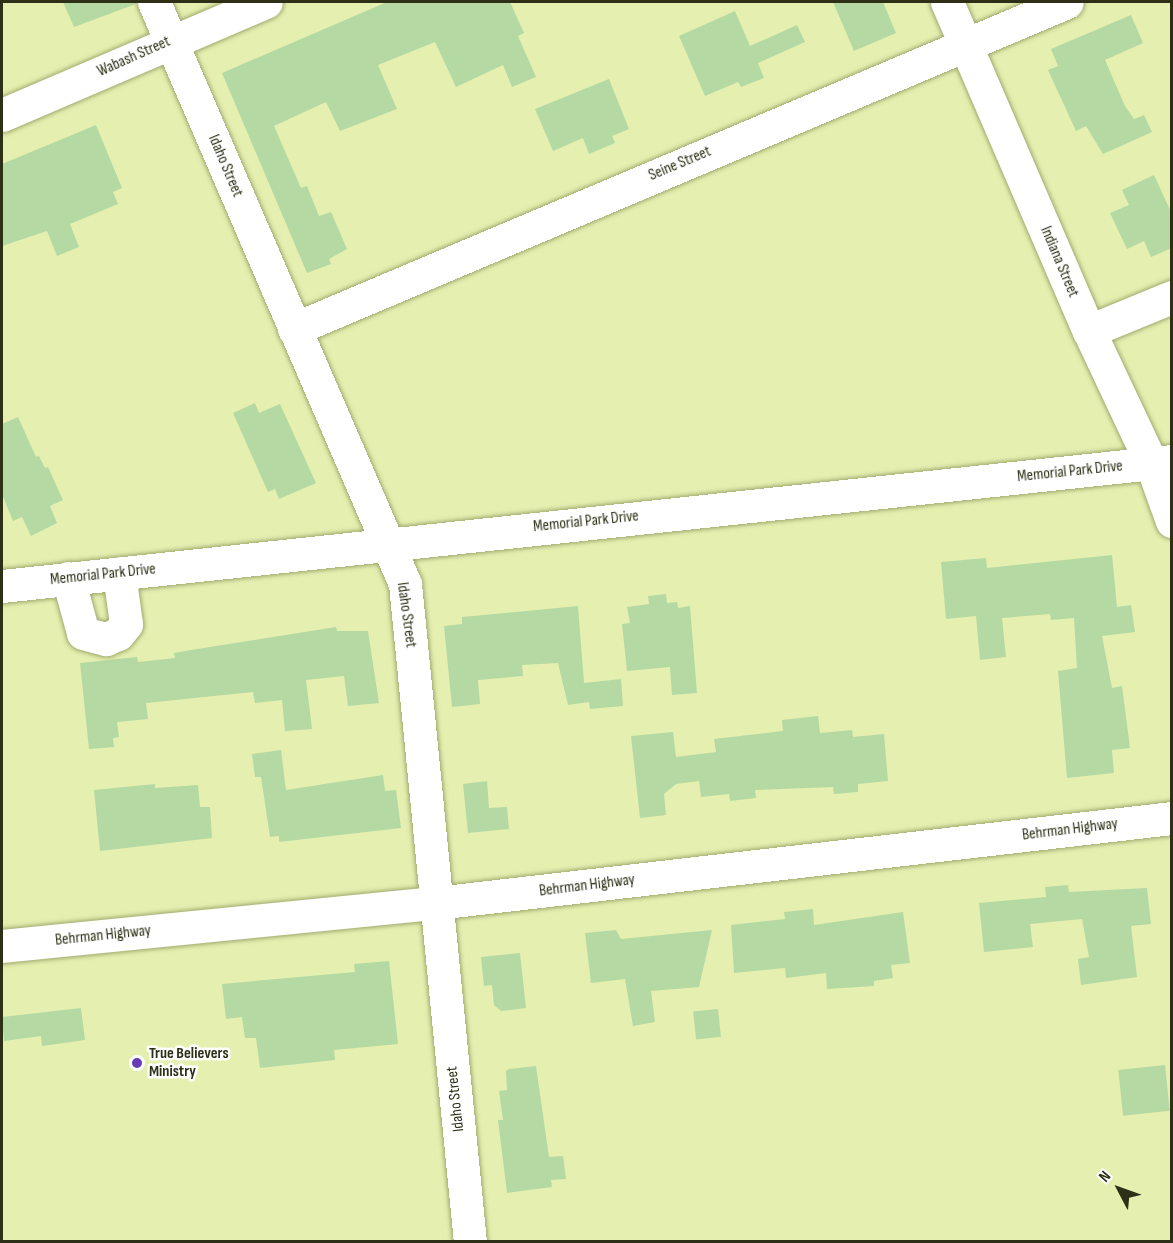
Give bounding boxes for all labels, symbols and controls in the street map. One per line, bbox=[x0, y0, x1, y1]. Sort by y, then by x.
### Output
street label: Wabash Street bbox=[95, 32, 173, 82]
street label: Idaho Street bbox=[203, 132, 247, 200]
street label: Seine Street bbox=[646, 142, 714, 186]
street label: Indiana Street bbox=[1035, 224, 1083, 300]
street label: Memorial Park Drive bbox=[1016, 457, 1124, 487]
street label: Memorial Park Drive bbox=[532, 507, 640, 537]
street label: Memorial Park Drive bbox=[49, 560, 157, 590]
street label: Idaho Street bbox=[392, 581, 420, 649]
street label: Behrman Highway bbox=[1021, 815, 1119, 845]
street label: Behrman Highway bbox=[538, 871, 636, 901]
street label: Behrman Highway bbox=[54, 921, 152, 951]
place label: True Believers Ministry bbox=[149, 1044, 229, 1082]
marker: True Believers Ministry bbox=[130, 1056, 144, 1070]
street label: Idaho Street bbox=[443, 1065, 469, 1133]
north arrow bbox=[1089, 1159, 1149, 1219]
text: N bbox=[1095, 1167, 1115, 1186]

